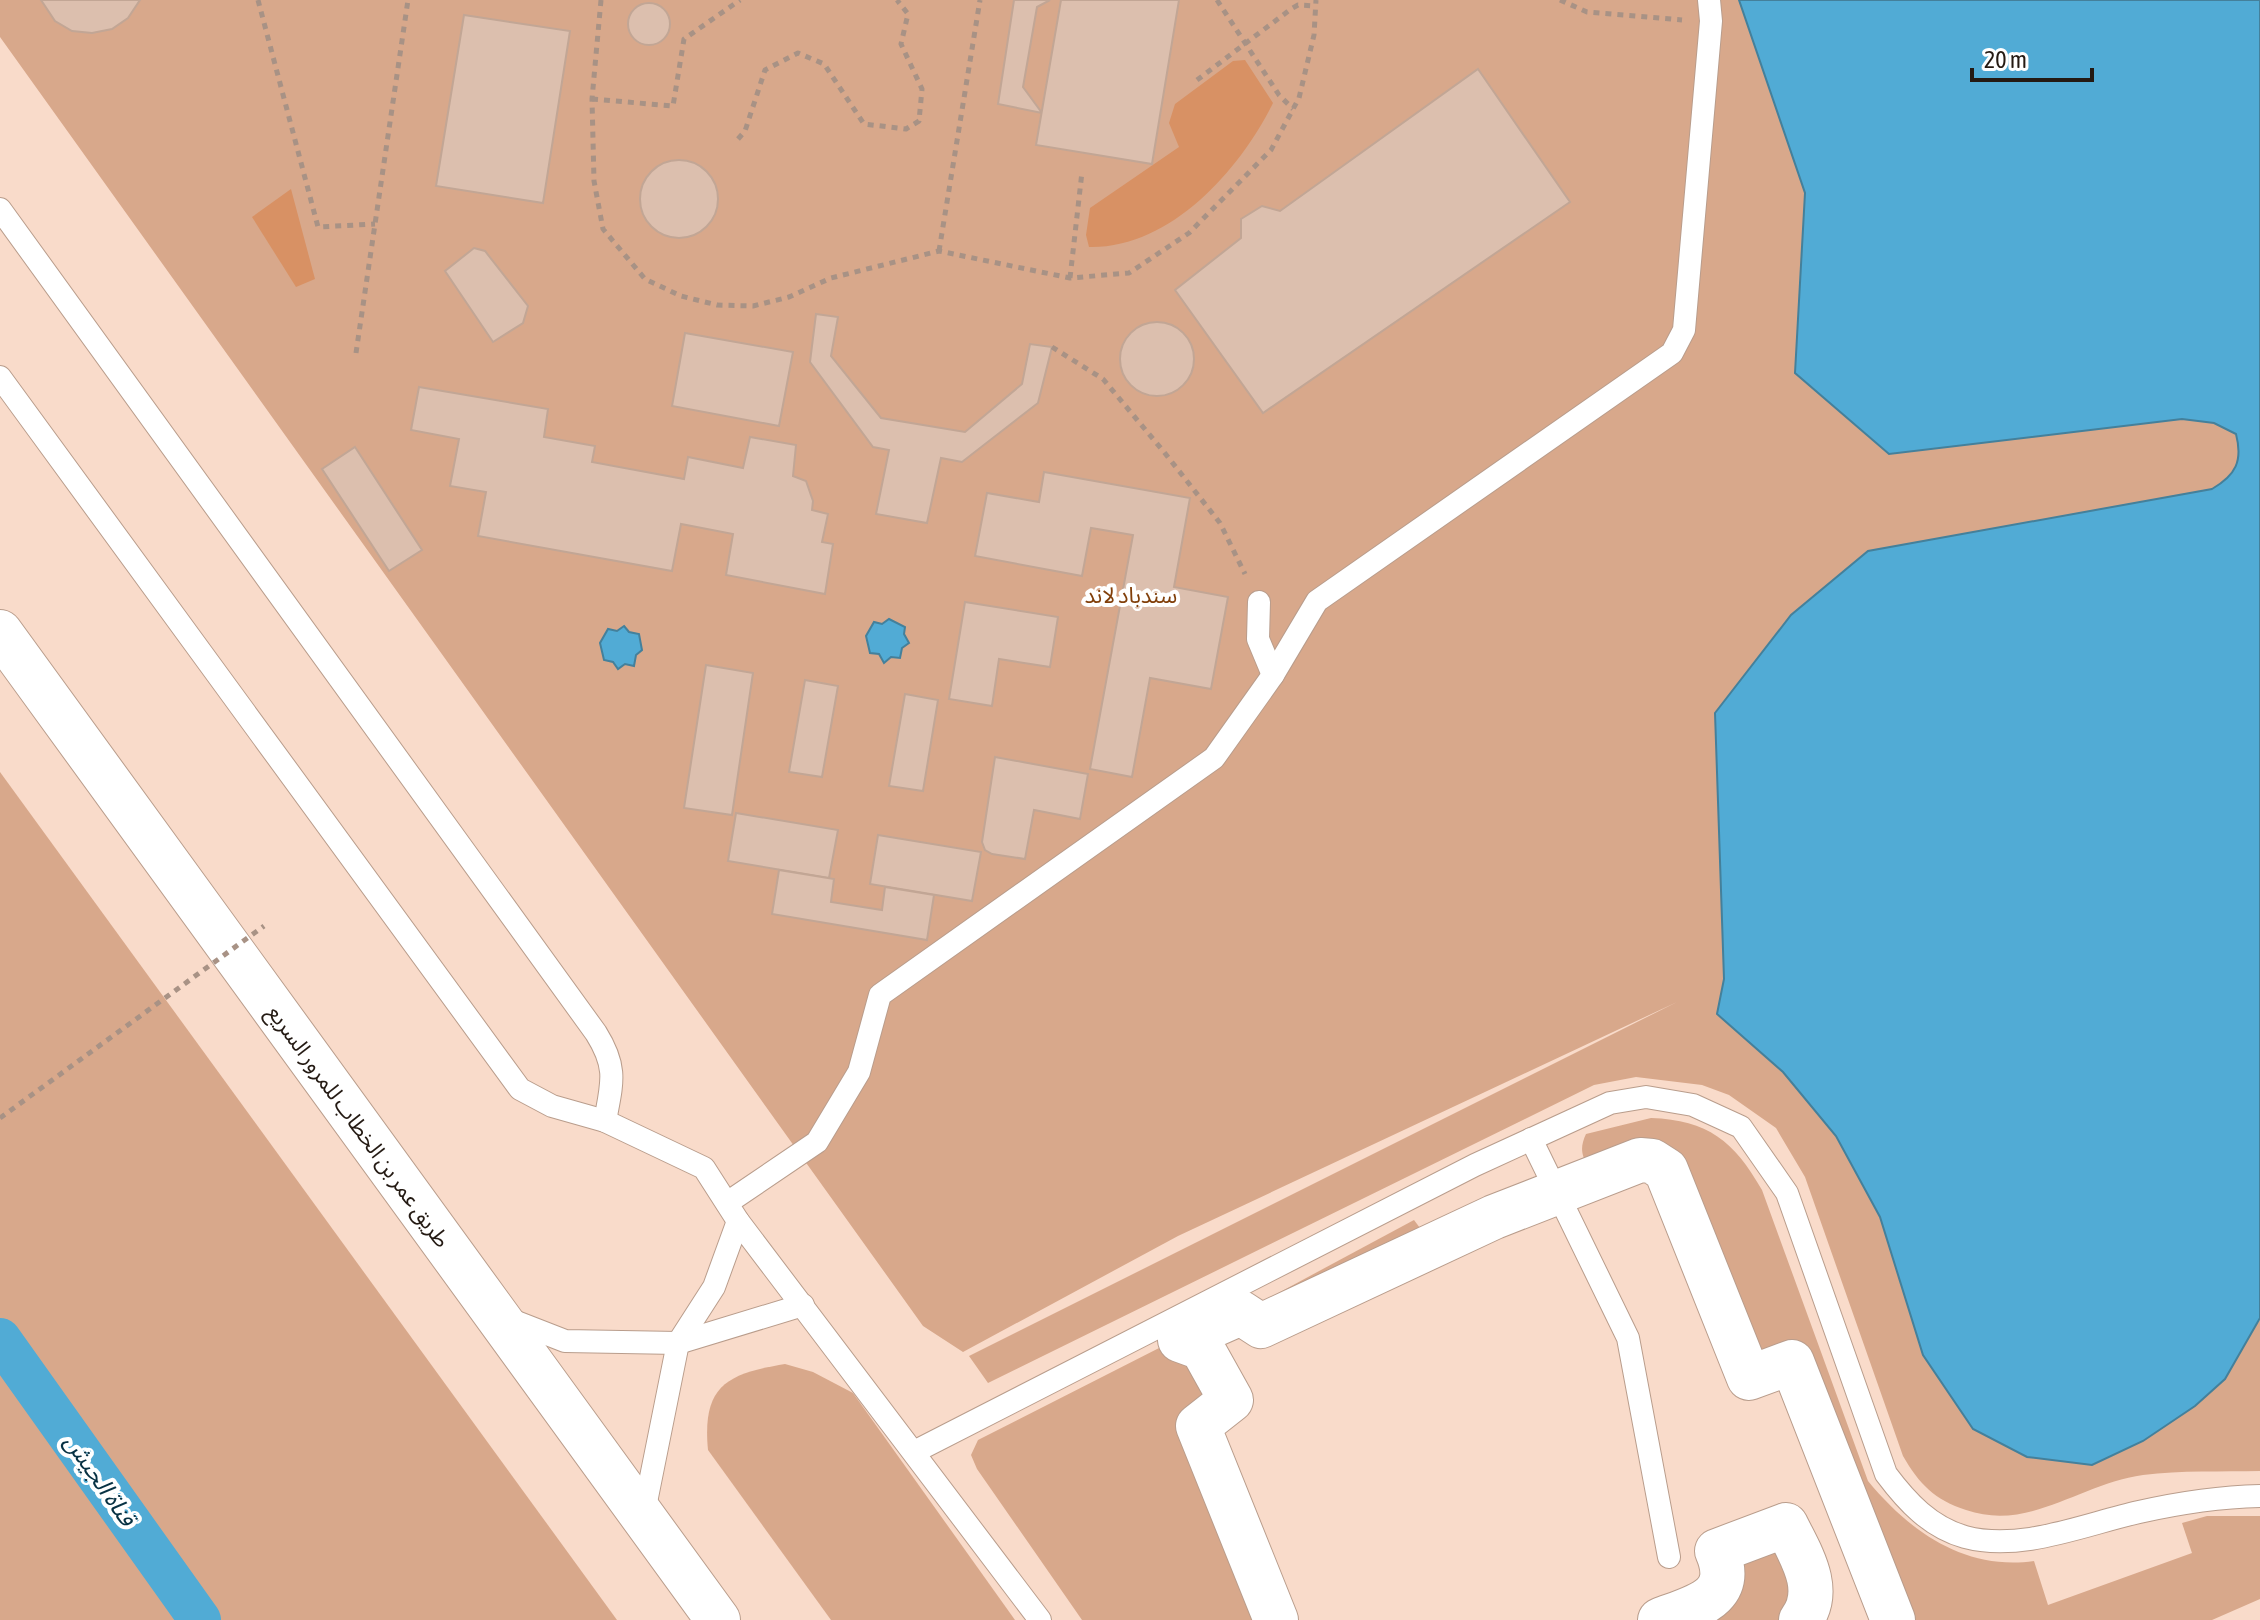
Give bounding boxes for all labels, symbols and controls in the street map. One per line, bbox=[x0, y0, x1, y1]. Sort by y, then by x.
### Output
scale bar bbox=[1972, 32, 2092, 82]
text: 20 m bbox=[1984, 46, 2027, 73]
park label: سندباد لاند bbox=[1085, 582, 1177, 608]
street label: طريق عمر بن الخطاب للمرور السريع bbox=[259, 1000, 456, 1255]
water label: قناة الجيش bbox=[58, 1429, 143, 1533]

